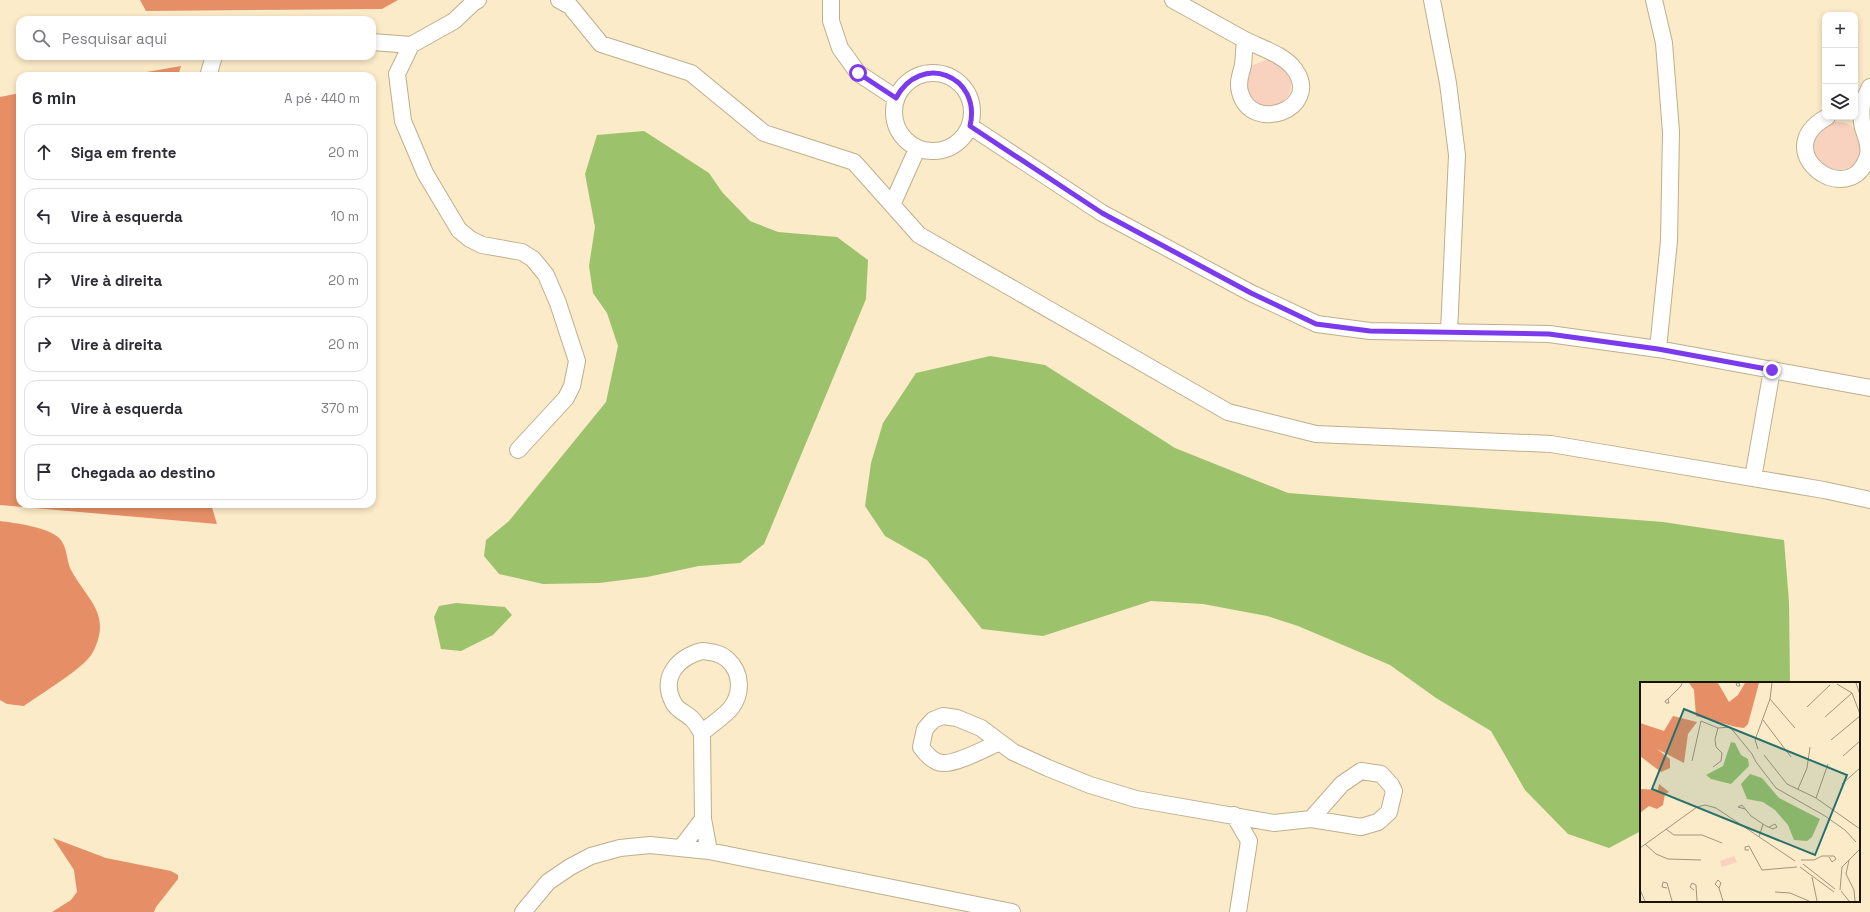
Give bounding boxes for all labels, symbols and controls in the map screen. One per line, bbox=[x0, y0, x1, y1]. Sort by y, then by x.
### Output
map controls bbox=[1822, 12, 1858, 120]
button: + bbox=[1822, 12, 1858, 48]
search box bbox=[16, 16, 376, 60]
icon: search bbox=[30, 27, 52, 49]
text: Pesquisar aqui bbox=[62, 29, 167, 48]
button: − bbox=[1822, 48, 1858, 84]
route start bbox=[849, 64, 867, 82]
button: layers bbox=[1822, 84, 1858, 120]
text: 6 min bbox=[32, 87, 76, 109]
text: A pé · 440 m bbox=[284, 90, 360, 107]
icon: ahead bbox=[33, 141, 55, 163]
text: Siga em frente bbox=[71, 143, 177, 162]
text: 20 m bbox=[328, 144, 359, 161]
icon: left bbox=[33, 205, 55, 227]
text: Vire à esquerda bbox=[71, 207, 183, 226]
text: 10 m bbox=[331, 208, 359, 225]
icon: right bbox=[33, 269, 55, 291]
text: Vire à direita bbox=[71, 271, 162, 290]
text: 20 m bbox=[328, 272, 359, 289]
icon: right bbox=[33, 333, 55, 355]
text: Vire à direita bbox=[71, 335, 162, 354]
text: 20 m bbox=[328, 336, 359, 353]
route end bbox=[1763, 361, 1781, 379]
icon: left bbox=[33, 397, 55, 419]
text: Vire à esquerda bbox=[71, 399, 183, 418]
text: 370 m bbox=[321, 400, 359, 417]
icon: arrive bbox=[33, 461, 55, 483]
text: Chegada ao destino bbox=[71, 463, 215, 482]
inset map bbox=[1640, 682, 1860, 902]

